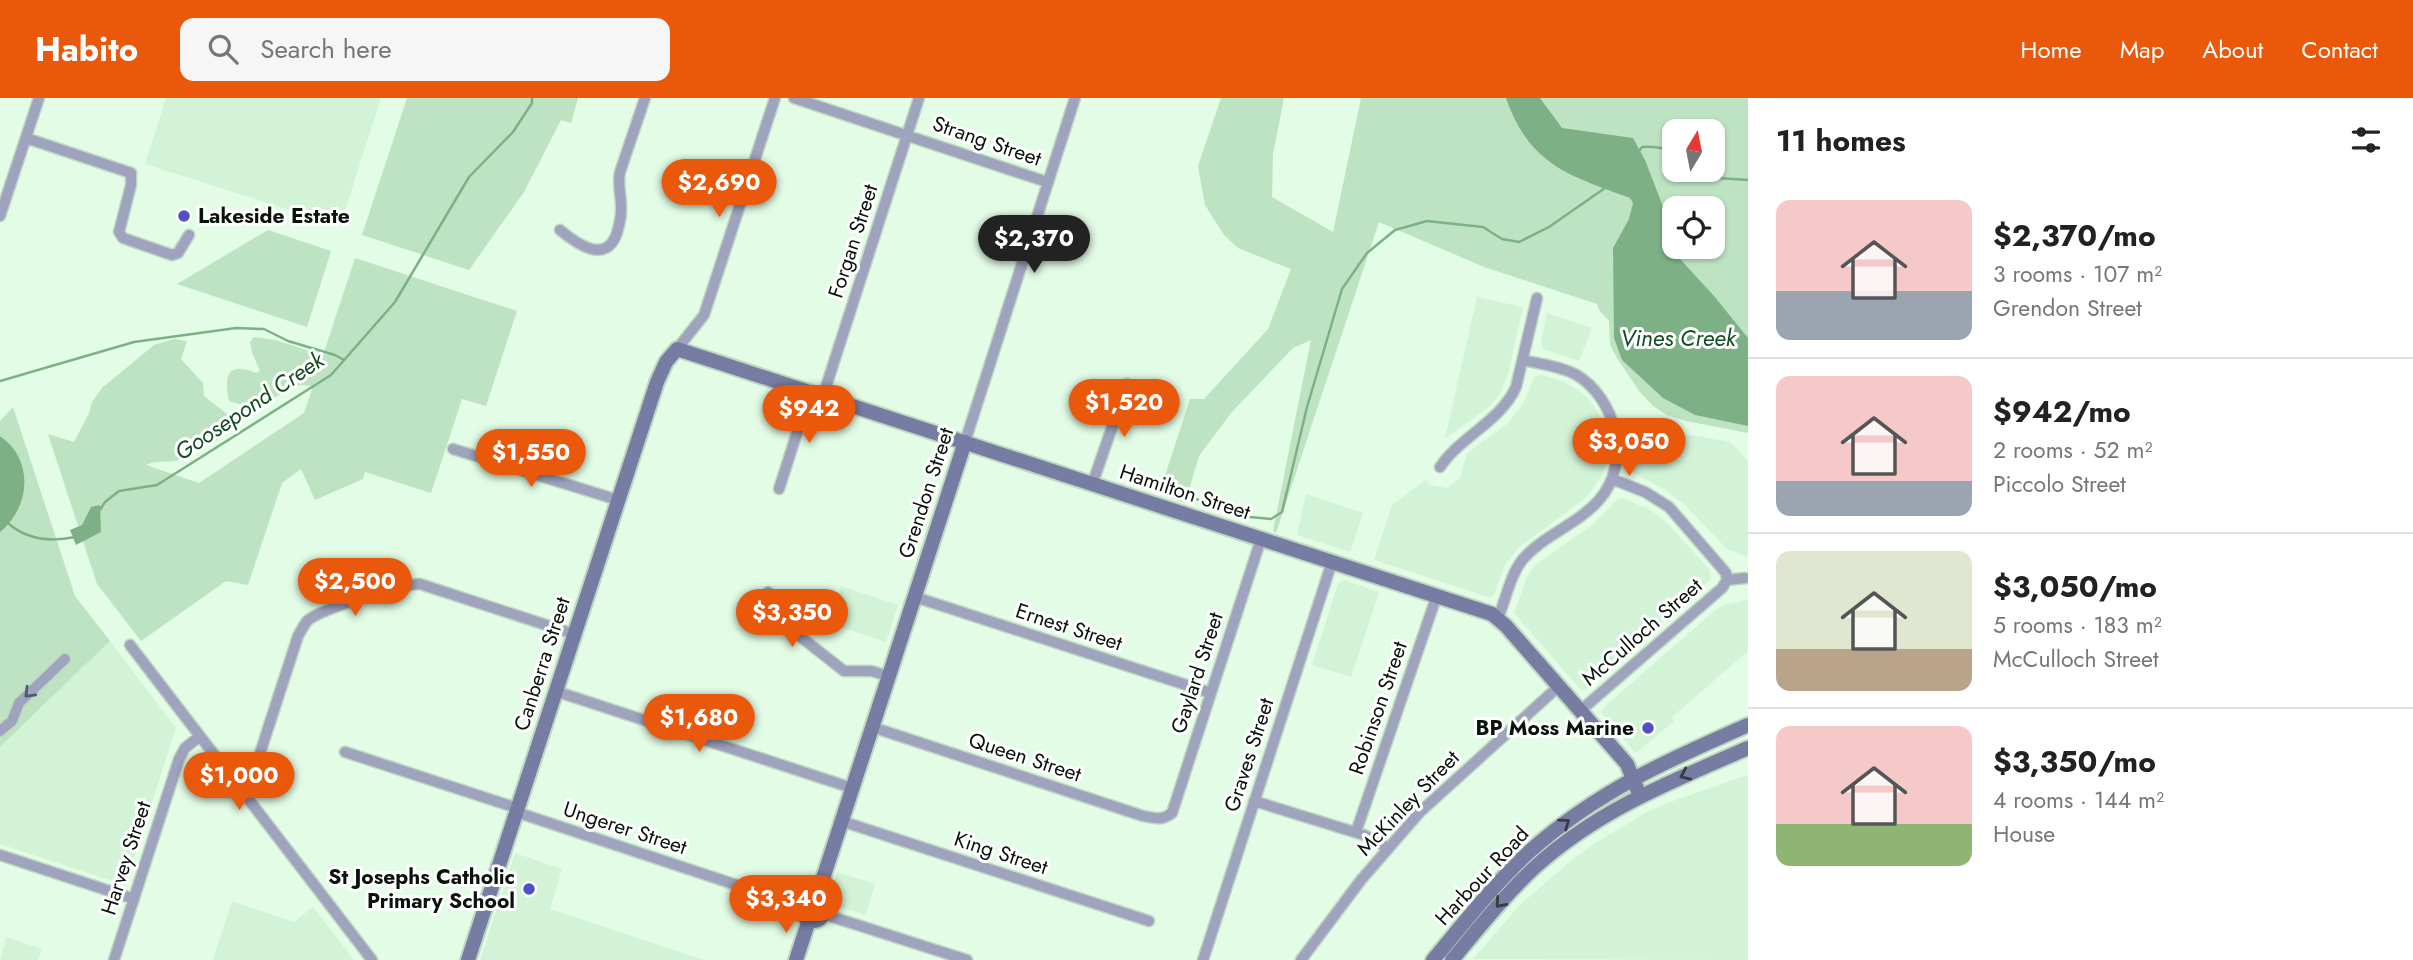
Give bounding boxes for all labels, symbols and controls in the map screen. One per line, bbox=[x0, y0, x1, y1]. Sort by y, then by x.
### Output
search box bbox=[180, 18, 670, 81]
text: Habito bbox=[35, 26, 138, 73]
icon: search bbox=[204, 30, 242, 68]
text: Search here bbox=[260, 30, 392, 68]
text: Home bbox=[2020, 32, 2082, 67]
text: Map bbox=[2120, 32, 2164, 67]
text: About bbox=[2202, 32, 2263, 67]
text: Contact bbox=[2301, 32, 2378, 67]
street label: Strang Street bbox=[929, 108, 1045, 174]
north arrow bbox=[1662, 119, 1726, 182]
map controls bbox=[1662, 119, 1725, 259]
text: 11 homes bbox=[1776, 119, 1906, 162]
icon: filters bbox=[2347, 121, 2385, 159]
pin: $2,690 bbox=[662, 159, 776, 219]
text: $2,690 bbox=[678, 165, 760, 199]
street label: Forgan Street bbox=[821, 180, 885, 302]
button: locate bbox=[1662, 196, 1725, 259]
place label: Lakeside Estate bbox=[198, 201, 350, 231]
marker: Lakeside Estate bbox=[176, 208, 192, 224]
text: $2,370/mo bbox=[1993, 214, 2156, 257]
pin: $2,370 bbox=[977, 216, 1091, 275]
text: $2,370 bbox=[994, 221, 1074, 255]
icon: home bbox=[1832, 228, 1916, 312]
text: 3 rooms · 107 m² bbox=[1993, 257, 2162, 291]
text: Grendon Street bbox=[1993, 291, 2142, 325]
water label: Vines Creek bbox=[1620, 321, 1737, 355]
water label: Goosepond Creek bbox=[167, 343, 332, 469]
pin: $1,520 bbox=[1067, 380, 1181, 439]
text: $1,520 bbox=[1085, 385, 1163, 419]
pin: $942 bbox=[768, 386, 850, 445]
text: $942/mo bbox=[1993, 390, 2131, 433]
text: $942 bbox=[779, 391, 839, 425]
icon: home bbox=[1832, 404, 1916, 488]
pin: $3,050 bbox=[1572, 418, 1686, 478]
street label: Grendon Street bbox=[891, 424, 961, 562]
text: $3,050 bbox=[1589, 424, 1669, 458]
pin: $1,550 bbox=[474, 430, 588, 489]
text: 2 rooms · 52 m² bbox=[1993, 433, 2152, 467]
text: $1,550 bbox=[492, 435, 570, 469]
street label: Hamilton Street bbox=[1116, 457, 1254, 527]
text: Piccolo Street bbox=[1993, 467, 2126, 501]
pin: $2,500 bbox=[298, 559, 412, 618]
text: $2,500 bbox=[314, 564, 396, 598]
text: $3,050/mo bbox=[1993, 565, 2157, 608]
street label: McCulloch Street bbox=[1575, 571, 1709, 693]
icon: home bbox=[1832, 579, 1916, 663]
pin: $3,350 bbox=[735, 589, 849, 649]
street label: Canberra Street bbox=[506, 593, 578, 735]
text: $3,350 bbox=[752, 595, 832, 629]
street label: Ernest Street bbox=[1012, 596, 1126, 658]
street label: Gaylard Street bbox=[1163, 608, 1231, 738]
text: 5 rooms · 183 m² bbox=[1993, 608, 2162, 642]
street label: Robinson Street bbox=[1341, 637, 1415, 779]
text: McCulloch Street bbox=[1993, 642, 2158, 676]
one-way arrow bbox=[25, 685, 38, 698]
pin: $1,680 bbox=[642, 694, 756, 754]
street label: Graves Street bbox=[1216, 694, 1282, 816]
text: $1,680 bbox=[660, 700, 738, 734]
place label: BP Moss Marine bbox=[1476, 713, 1634, 743]
marker: BP Moss Marine bbox=[1640, 720, 1656, 736]
street label: Queen Street bbox=[965, 725, 1085, 789]
text: $3,350/mo bbox=[1993, 740, 2156, 783]
street label: McKinley Street bbox=[1350, 744, 1466, 862]
pin: $1,000 bbox=[182, 752, 296, 812]
icon: home bbox=[1832, 754, 1916, 838]
text: $1,000 bbox=[199, 758, 279, 792]
one-way arrow bbox=[1680, 767, 1693, 781]
text: 4 rooms · 144 m² bbox=[1993, 783, 2164, 817]
street label: Ungerer Street bbox=[559, 794, 691, 862]
street label: Harvey Street bbox=[93, 797, 159, 919]
text: House bbox=[1993, 817, 2055, 851]
one-way arrow bbox=[1557, 818, 1570, 831]
street label: Harbour Road bbox=[1428, 820, 1536, 932]
street label: King Street bbox=[950, 824, 1052, 882]
place label: St Josephs Catholic Primary School bbox=[328, 862, 515, 916]
pin: $3,340 bbox=[729, 876, 843, 935]
marker: St Josephs Catholic Primary School bbox=[521, 881, 537, 897]
text: $3,340 bbox=[745, 881, 827, 915]
one-way arrow bbox=[1496, 895, 1508, 908]

